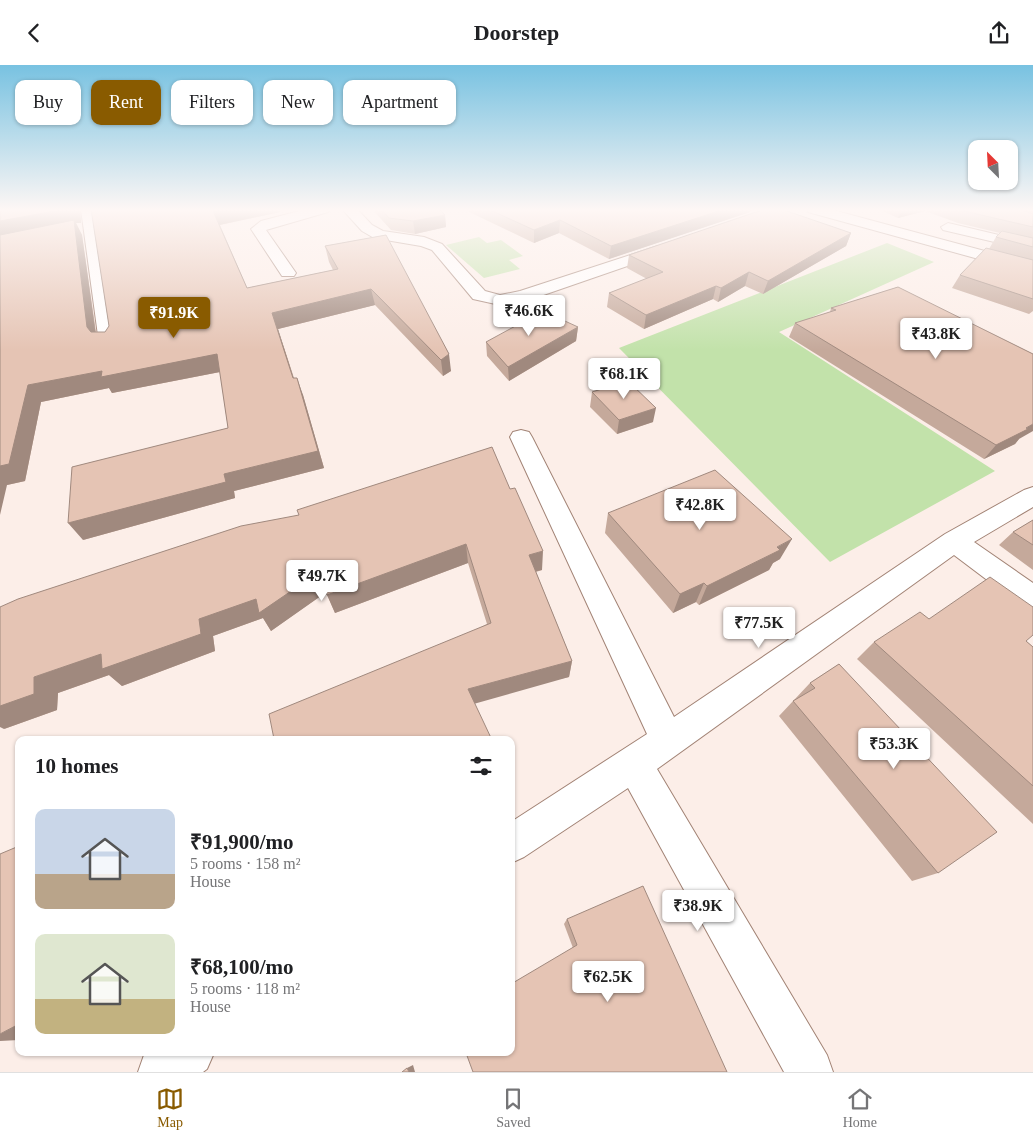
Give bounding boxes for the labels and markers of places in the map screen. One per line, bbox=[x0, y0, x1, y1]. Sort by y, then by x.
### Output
pin: ₹46.6K bbox=[488, 295, 570, 337]
pin: ₹91.9K bbox=[133, 297, 215, 339]
pin: ₹43.8K bbox=[895, 317, 977, 360]
pin: ₹68.1K bbox=[583, 357, 665, 400]
pin: ₹42.8K bbox=[659, 489, 741, 531]
pin: ₹49.7K bbox=[281, 559, 363, 602]
pin: ₹77.5K bbox=[718, 607, 800, 649]
pin: ₹53.3K bbox=[853, 727, 935, 770]
pin: ₹38.9K bbox=[657, 889, 739, 932]
pin: ₹62.5K bbox=[567, 961, 649, 1003]

